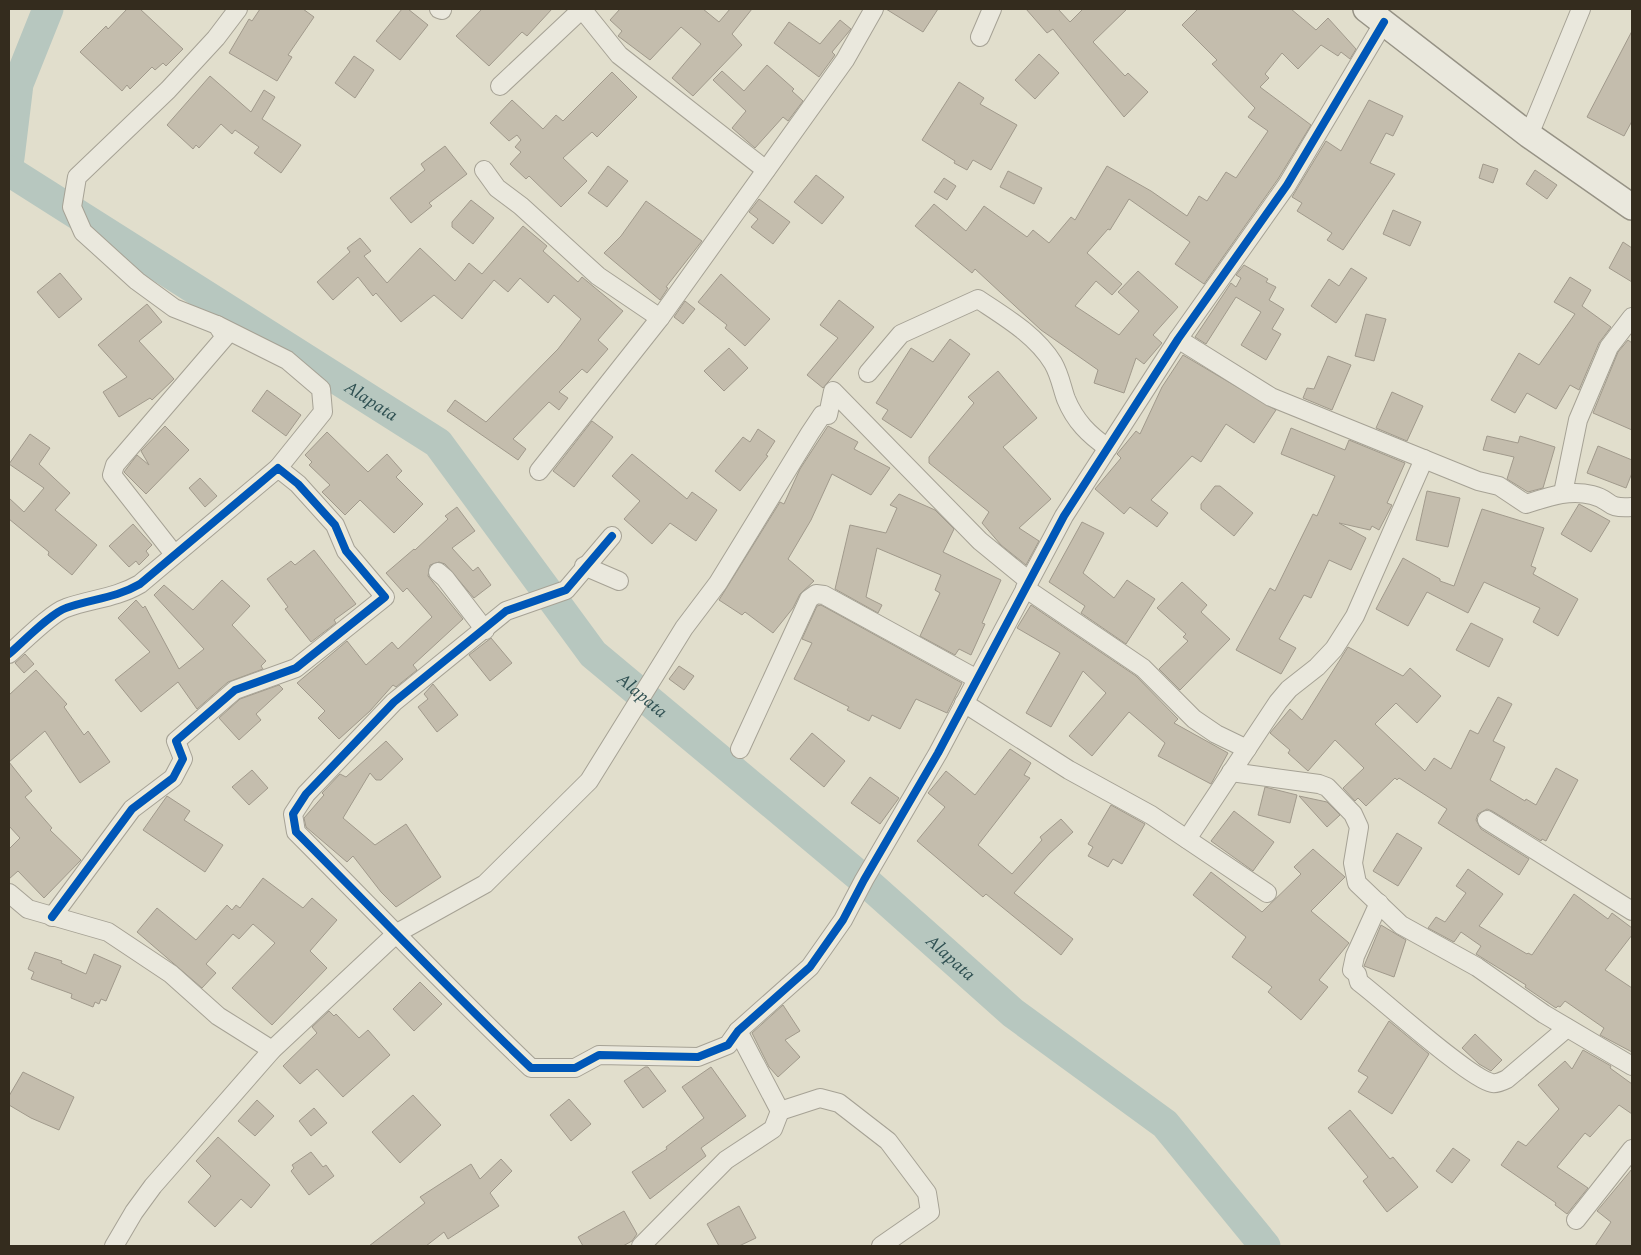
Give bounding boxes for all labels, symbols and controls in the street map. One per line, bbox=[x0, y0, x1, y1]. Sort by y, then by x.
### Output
water label: Alapata bbox=[338, 373, 403, 428]
water label: Alapata bbox=[610, 666, 673, 725]
water label: Alapata bbox=[919, 927, 981, 988]

